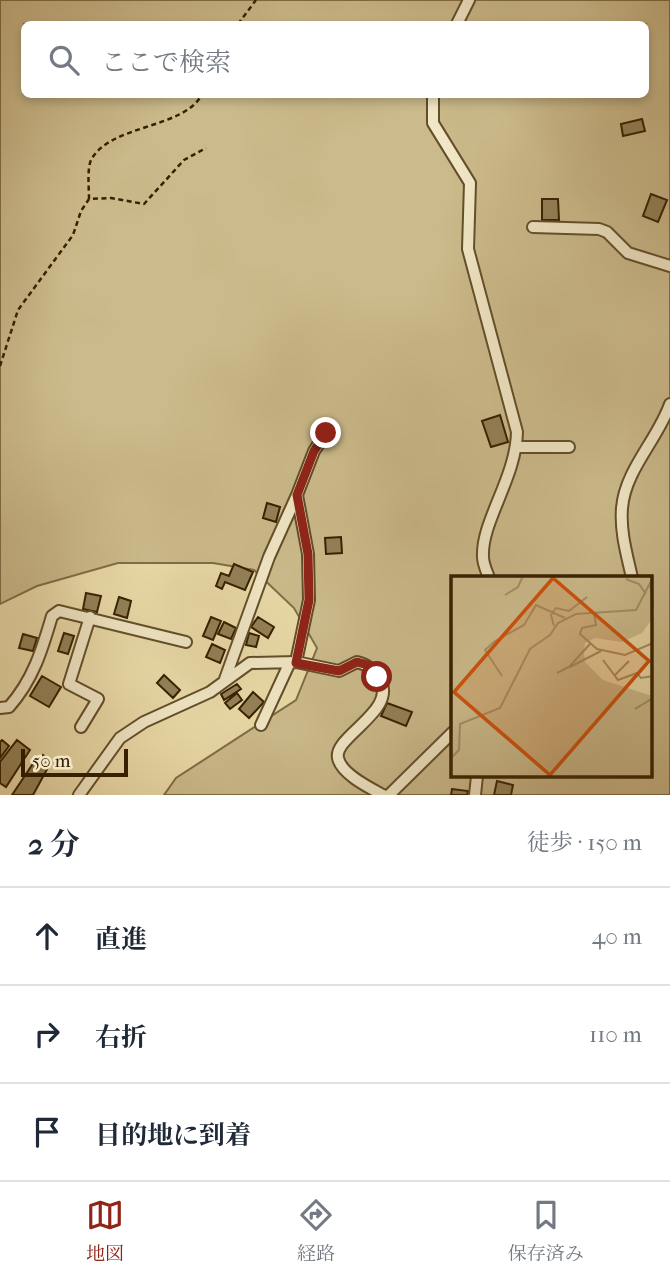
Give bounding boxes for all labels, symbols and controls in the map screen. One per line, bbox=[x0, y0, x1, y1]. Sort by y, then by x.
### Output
search box bbox=[21, 21, 649, 98]
icon: search bbox=[45, 41, 83, 79]
text: ここで検索 bbox=[101, 47, 231, 78]
route end bbox=[310, 417, 341, 448]
inset map bbox=[451, 576, 652, 778]
route start bbox=[361, 661, 392, 692]
scale bar bbox=[21, 746, 128, 778]
text: 50 m bbox=[32, 750, 71, 772]
text: 2 分 bbox=[28, 827, 80, 862]
text: 徒歩 · 150 m bbox=[527, 829, 642, 856]
icon: ahead bbox=[28, 917, 66, 955]
text: 40 m bbox=[592, 923, 642, 950]
text: 直進 bbox=[95, 924, 147, 955]
icon: right bbox=[28, 1015, 66, 1053]
text: 110 m bbox=[589, 1021, 642, 1048]
text: 右折 bbox=[95, 1022, 147, 1053]
icon: arrive bbox=[28, 1113, 66, 1151]
text: 目的地に到着 bbox=[95, 1120, 251, 1151]
tab: 地図 bbox=[86, 1196, 124, 1265]
tab: 経路 bbox=[297, 1196, 335, 1265]
tab: 保存済み bbox=[508, 1196, 584, 1265]

